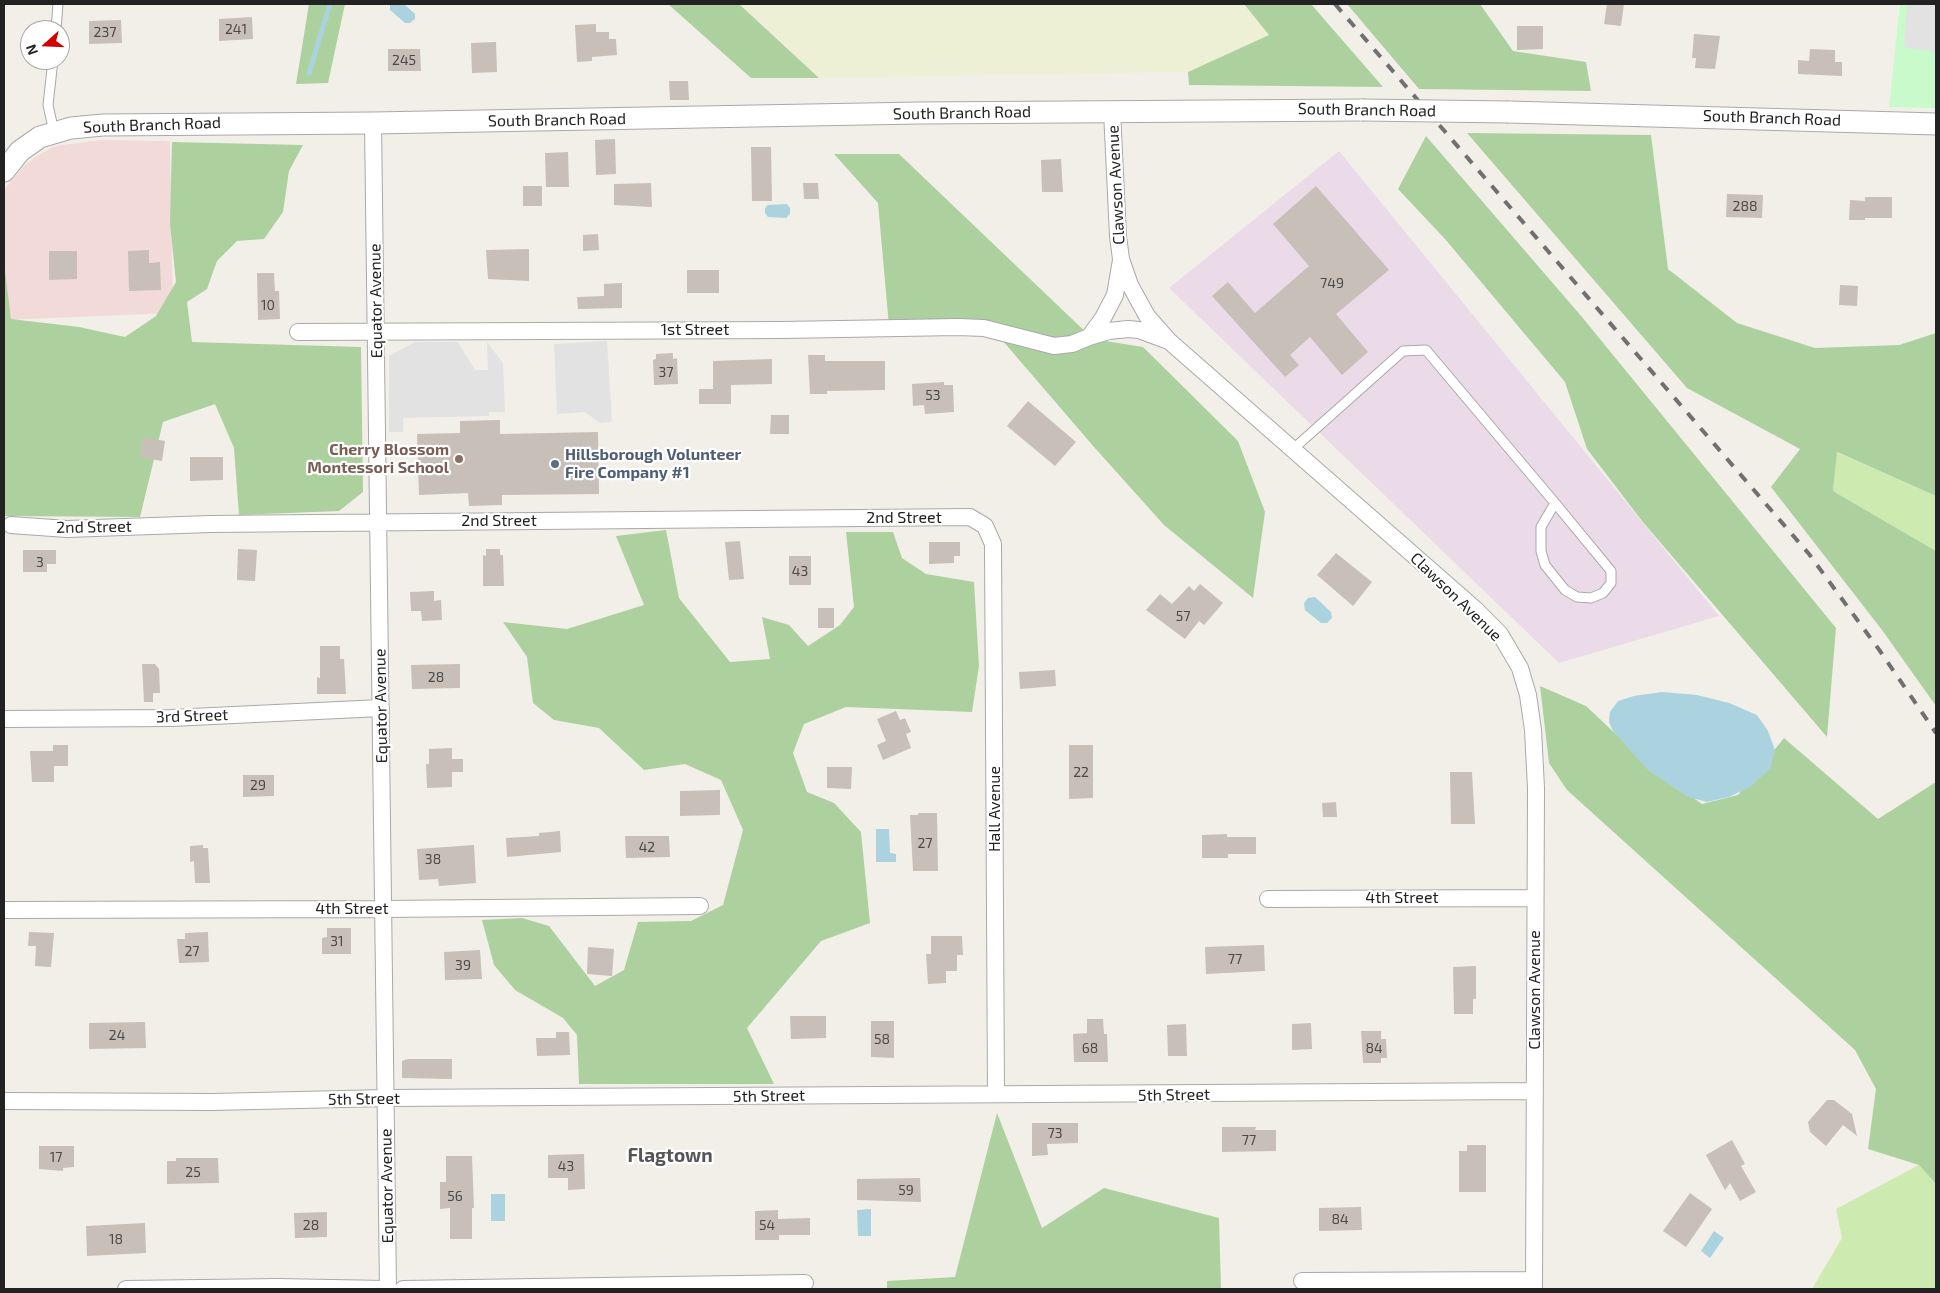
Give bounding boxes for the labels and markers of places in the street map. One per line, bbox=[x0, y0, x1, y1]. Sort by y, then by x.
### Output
place label: Cherry Blossom Montessori School bbox=[307, 440, 449, 478]
place label: Hillsborough Volunteer Fire Company #1 bbox=[565, 445, 741, 483]
marker: Cherry Blossom Montessori School bbox=[453, 453, 465, 465]
marker: Hillsborough Volunteer Fire Company #1 bbox=[549, 458, 561, 470]

